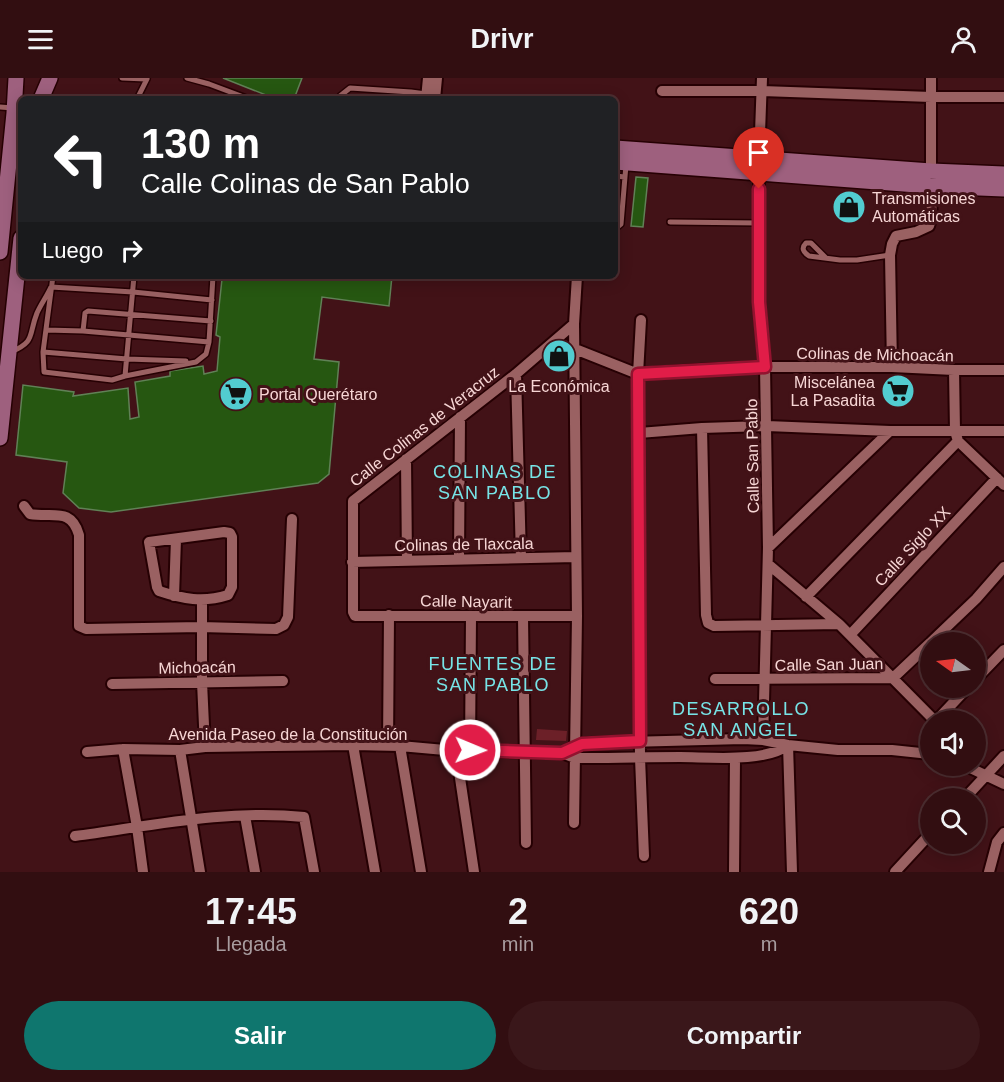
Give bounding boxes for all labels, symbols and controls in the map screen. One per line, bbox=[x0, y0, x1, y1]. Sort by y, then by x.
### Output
icon: menu bbox=[24, 23, 57, 56]
icon: person bbox=[947, 23, 980, 56]
text: Drivr bbox=[470, 24, 534, 54]
icon: left bbox=[42, 120, 120, 198]
text: 130 m bbox=[141, 120, 260, 167]
pin bbox=[733, 127, 784, 189]
icon: arrive bbox=[742, 136, 775, 169]
text: Calle Colinas de San Pablo bbox=[141, 169, 470, 199]
shop icon: Transmisiones Automáticas bbox=[831, 189, 867, 225]
place label: Transmisiones Automáticas bbox=[872, 190, 975, 225]
icon: right bbox=[115, 234, 148, 267]
text: Luego bbox=[42, 238, 103, 263]
shop icon: La Económica bbox=[541, 338, 577, 374]
street label: Colinas de Michoacán bbox=[796, 345, 954, 364]
street label: Calle Colinas de Veracruz bbox=[347, 363, 502, 490]
supermarket icon: Miscelánea La Pasadita bbox=[880, 373, 916, 409]
place label: Miscelánea La Pasadita bbox=[790, 374, 875, 409]
supermarket icon: Portal Querétaro bbox=[218, 376, 254, 412]
place label: La Económica bbox=[508, 378, 610, 395]
place label: Portal Querétaro bbox=[259, 386, 377, 403]
street label: Calle San Pablo bbox=[743, 398, 762, 514]
district label: COLINAS DE SAN PABLO bbox=[433, 462, 557, 503]
street label: Calle Siglo XX bbox=[871, 503, 954, 590]
street label: Colinas de Tlaxcala bbox=[394, 535, 534, 554]
street label: Calle Nayarit bbox=[420, 592, 512, 611]
north arrow bbox=[920, 632, 986, 698]
map controls bbox=[920, 632, 986, 854]
district label: FUENTES DE SAN PABLO bbox=[428, 654, 558, 695]
street label: Calle San Juan bbox=[775, 655, 883, 674]
street label: Michoacán bbox=[158, 658, 236, 677]
district label: DESARROLLO SAN ANGEL bbox=[672, 699, 810, 740]
button: sound bbox=[920, 710, 986, 776]
position arrow bbox=[438, 718, 502, 782]
street label: Avenida Paseo de la Constitución bbox=[169, 726, 407, 743]
button: search bbox=[920, 788, 986, 854]
text: 17:45 bbox=[205, 891, 297, 932]
text: 2 bbox=[508, 891, 528, 932]
text: 620 bbox=[739, 891, 799, 932]
text: Llegada bbox=[215, 933, 287, 955]
text: min bbox=[502, 933, 534, 955]
text: m bbox=[761, 933, 777, 955]
button: Salir bbox=[24, 1001, 496, 1070]
button: Compartir bbox=[508, 1001, 980, 1070]

